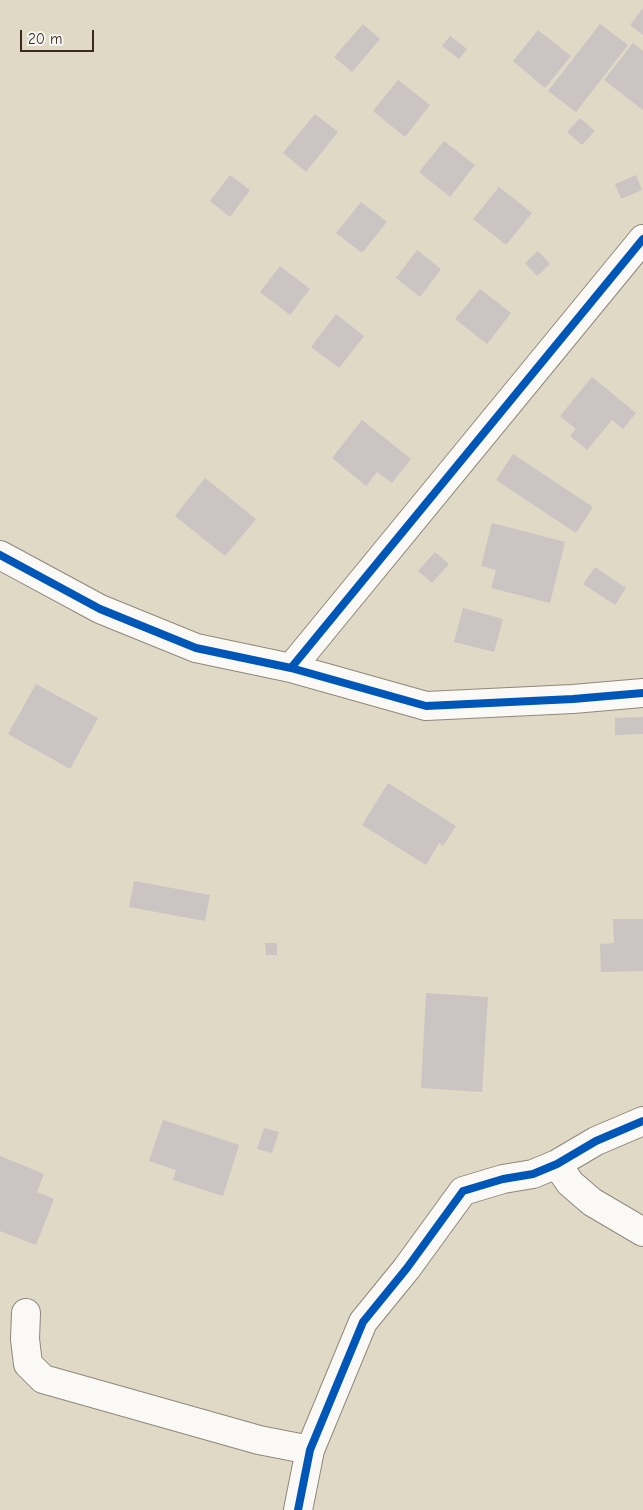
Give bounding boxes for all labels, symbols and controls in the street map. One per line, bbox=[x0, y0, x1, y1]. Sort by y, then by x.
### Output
scale bar bbox=[22, 20, 96, 52]
text: 20 m bbox=[28, 30, 62, 48]

